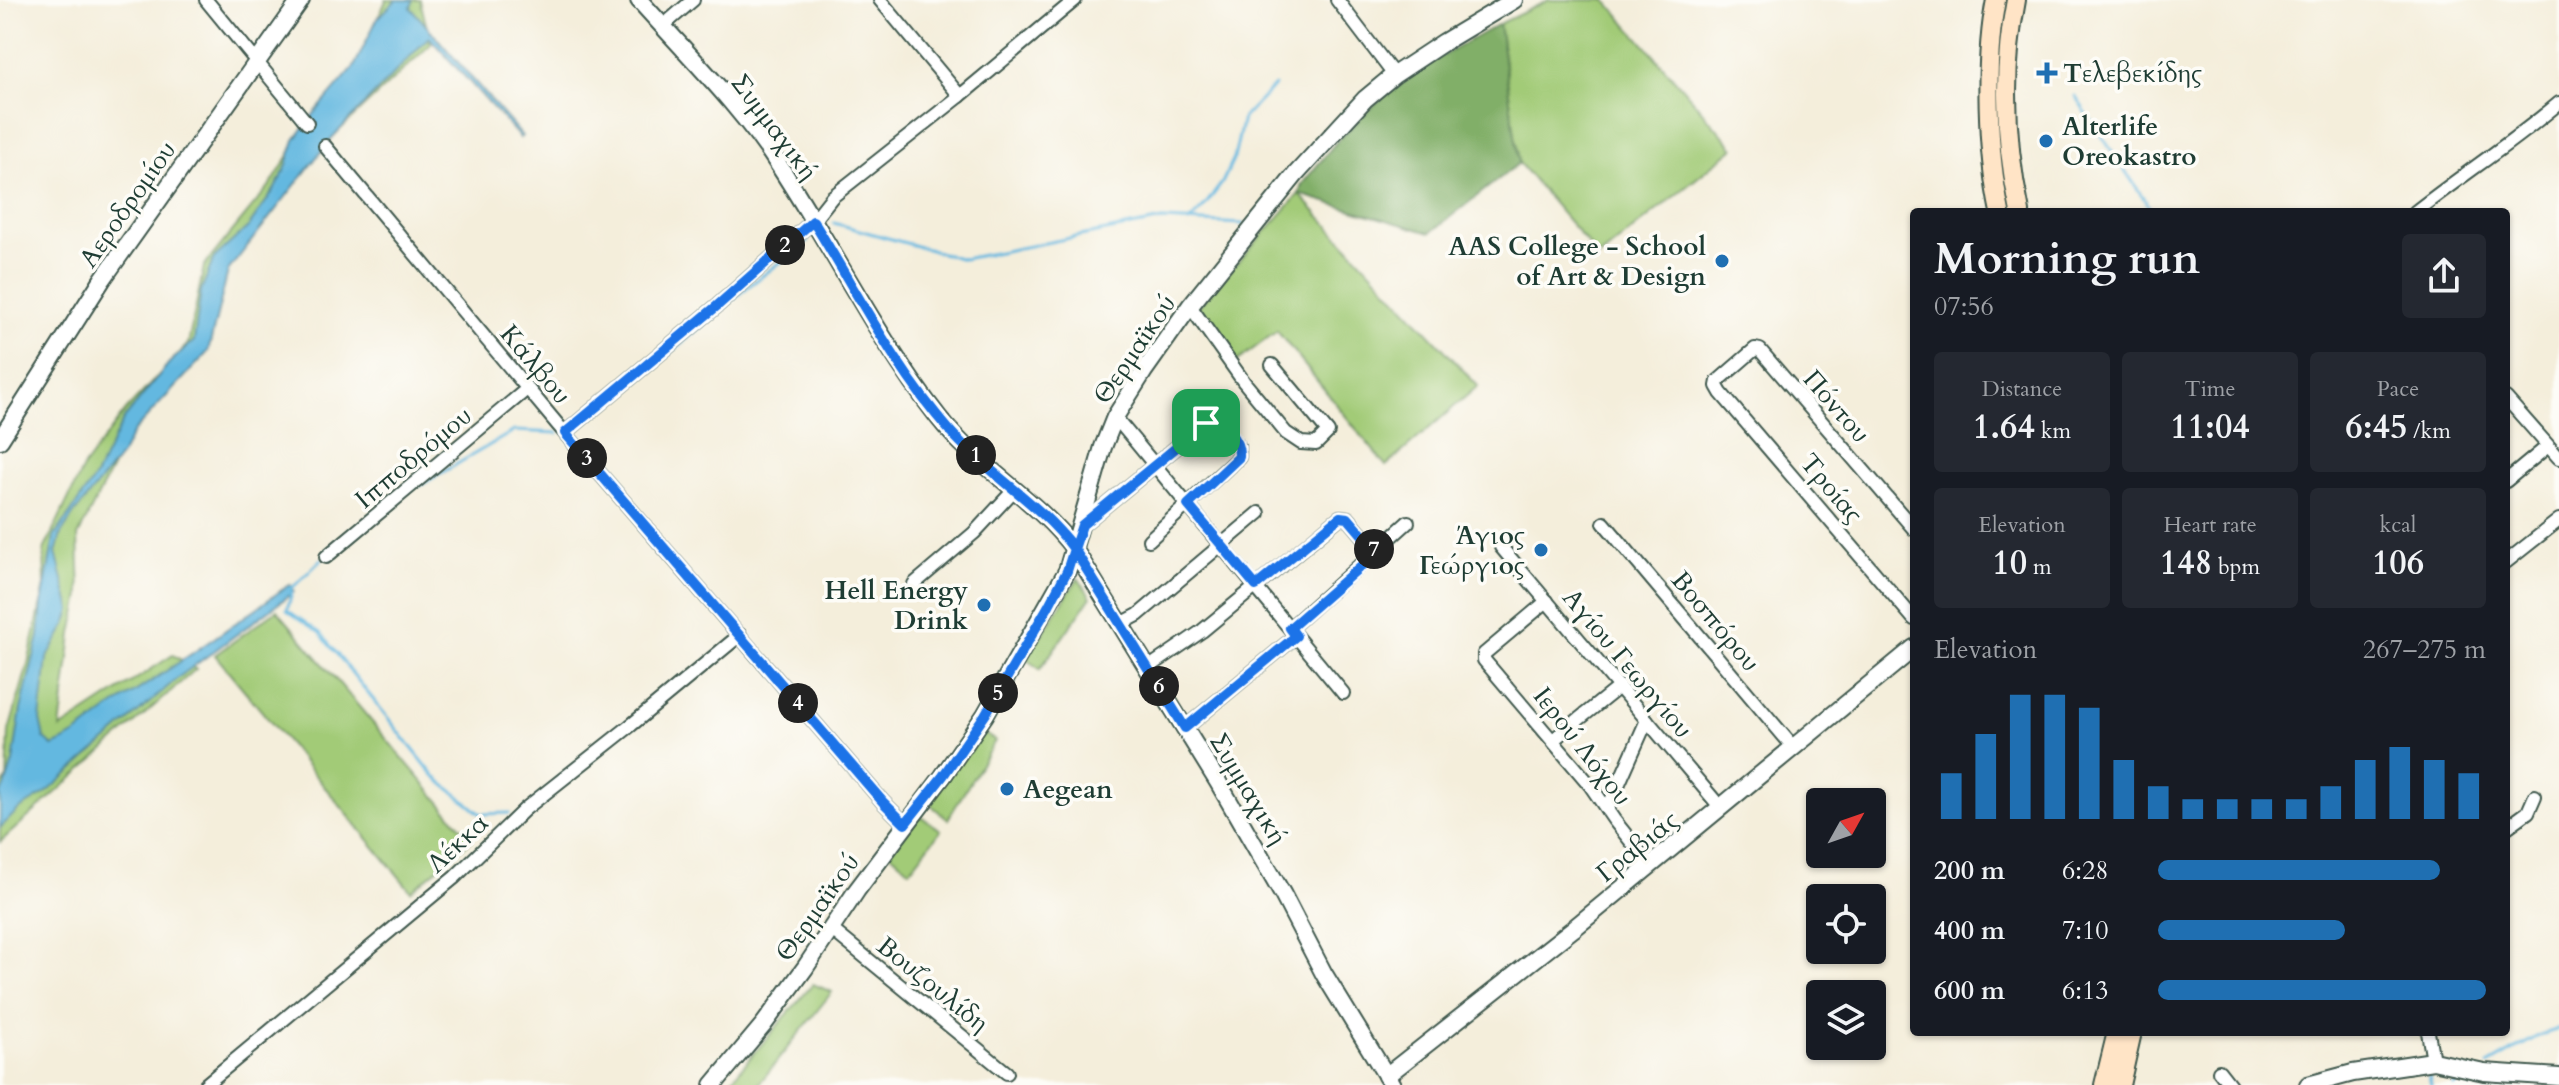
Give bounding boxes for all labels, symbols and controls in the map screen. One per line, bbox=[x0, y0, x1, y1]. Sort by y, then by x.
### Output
place label: Τελεβεκίδης bbox=[2063, 56, 2202, 91]
marker: Τελεβεκίδης bbox=[2038, 64, 2056, 82]
street label: Συμμαχική bbox=[723, 67, 826, 188]
place label: Alterlife Oreokastro bbox=[2062, 109, 2196, 174]
marker: Alterlife Oreokastro bbox=[2037, 132, 2055, 150]
street label: Αεροδρομίου bbox=[71, 134, 184, 275]
pin: 2 bbox=[765, 225, 805, 265]
place label: AAS College - School of Art & Design bbox=[1448, 229, 1706, 294]
text: Morning run bbox=[1934, 229, 2200, 289]
text: 2 bbox=[779, 230, 791, 260]
button: share bbox=[2402, 234, 2486, 318]
marker: AAS College - School of Art & Design bbox=[1713, 252, 1731, 270]
street label: Θερμαϊκού bbox=[1085, 288, 1184, 411]
text: 07:56 bbox=[1934, 289, 1994, 324]
street label: Κάλβου bbox=[492, 317, 579, 411]
street label: Πόντου bbox=[1795, 362, 1878, 450]
text: Distance bbox=[1982, 374, 2062, 404]
text: Time bbox=[2185, 374, 2235, 404]
text: Pace bbox=[2377, 374, 2419, 404]
pin bbox=[1172, 389, 1240, 457]
street label: Ιπποδρόμου bbox=[348, 398, 479, 517]
icon: arrive bbox=[1184, 401, 1228, 445]
text: 1.64 bbox=[1973, 404, 2035, 450]
text: 11:04 bbox=[2170, 404, 2250, 450]
text: 6:45 bbox=[2345, 404, 2407, 450]
text: km bbox=[2035, 416, 2071, 446]
text: /km bbox=[2407, 416, 2451, 446]
pin: 1 bbox=[956, 435, 996, 475]
pin: 3 bbox=[567, 438, 607, 478]
text: 1 bbox=[970, 440, 982, 470]
text: 3 bbox=[581, 443, 593, 473]
street label: Τροίας bbox=[1792, 446, 1871, 531]
text: Elevation bbox=[1978, 510, 2066, 540]
text: Heart rate bbox=[2163, 510, 2257, 540]
text: kcal bbox=[2380, 510, 2416, 540]
place label: Άγιος Γεώργιος bbox=[1419, 518, 1525, 583]
pin: 7 bbox=[1354, 529, 1394, 569]
text: 7 bbox=[1368, 534, 1380, 564]
text: 10 bbox=[1992, 540, 2027, 586]
text: 148 bbox=[2160, 540, 2212, 586]
text: 106 bbox=[2372, 540, 2424, 586]
marker: Άγιος Γεώργιος bbox=[1532, 541, 1550, 559]
text: m bbox=[2027, 552, 2052, 582]
text: bpm bbox=[2212, 552, 2260, 582]
street label: Βοσπόρου bbox=[1663, 564, 1768, 679]
place label: Hell Energy Drink bbox=[825, 573, 969, 638]
street label: Αγίου Γεωργίου bbox=[1555, 581, 1701, 746]
marker: Hell Energy Drink bbox=[975, 596, 993, 614]
text: Elevation bbox=[1934, 632, 2037, 667]
text: 267–275 m bbox=[2363, 632, 2486, 667]
pin: 6 bbox=[1139, 666, 1179, 706]
text: 6 bbox=[1153, 671, 1165, 701]
pin: 5 bbox=[978, 673, 1018, 713]
text: 5 bbox=[992, 678, 1004, 708]
street label: Ιερού Λόχου bbox=[1525, 680, 1640, 813]
pin: 4 bbox=[778, 683, 818, 723]
text: 4 bbox=[792, 688, 804, 718]
street label: Συμμαχική bbox=[1201, 726, 1296, 852]
place label: Aegean bbox=[1023, 772, 1113, 807]
marker: Aegean bbox=[998, 780, 1016, 798]
north arrow bbox=[1806, 788, 1886, 868]
map controls bbox=[1806, 788, 1886, 1060]
street label: Γραβιάς bbox=[1589, 803, 1686, 890]
street label: Λέκκα bbox=[419, 806, 496, 881]
street label: Θερμαϊκού bbox=[767, 846, 868, 968]
text: 200 m bbox=[1934, 853, 2005, 888]
text: 6:28 bbox=[2062, 853, 2109, 888]
button: locate bbox=[1806, 884, 1886, 964]
text: 400 m bbox=[1934, 913, 2005, 948]
text: 7:10 bbox=[2062, 913, 2109, 948]
street label: Βουζουλίδη bbox=[870, 929, 996, 1040]
text: 600 m bbox=[1934, 973, 2005, 1008]
text: 6:13 bbox=[2062, 973, 2109, 1008]
button: layers bbox=[1806, 980, 1886, 1060]

